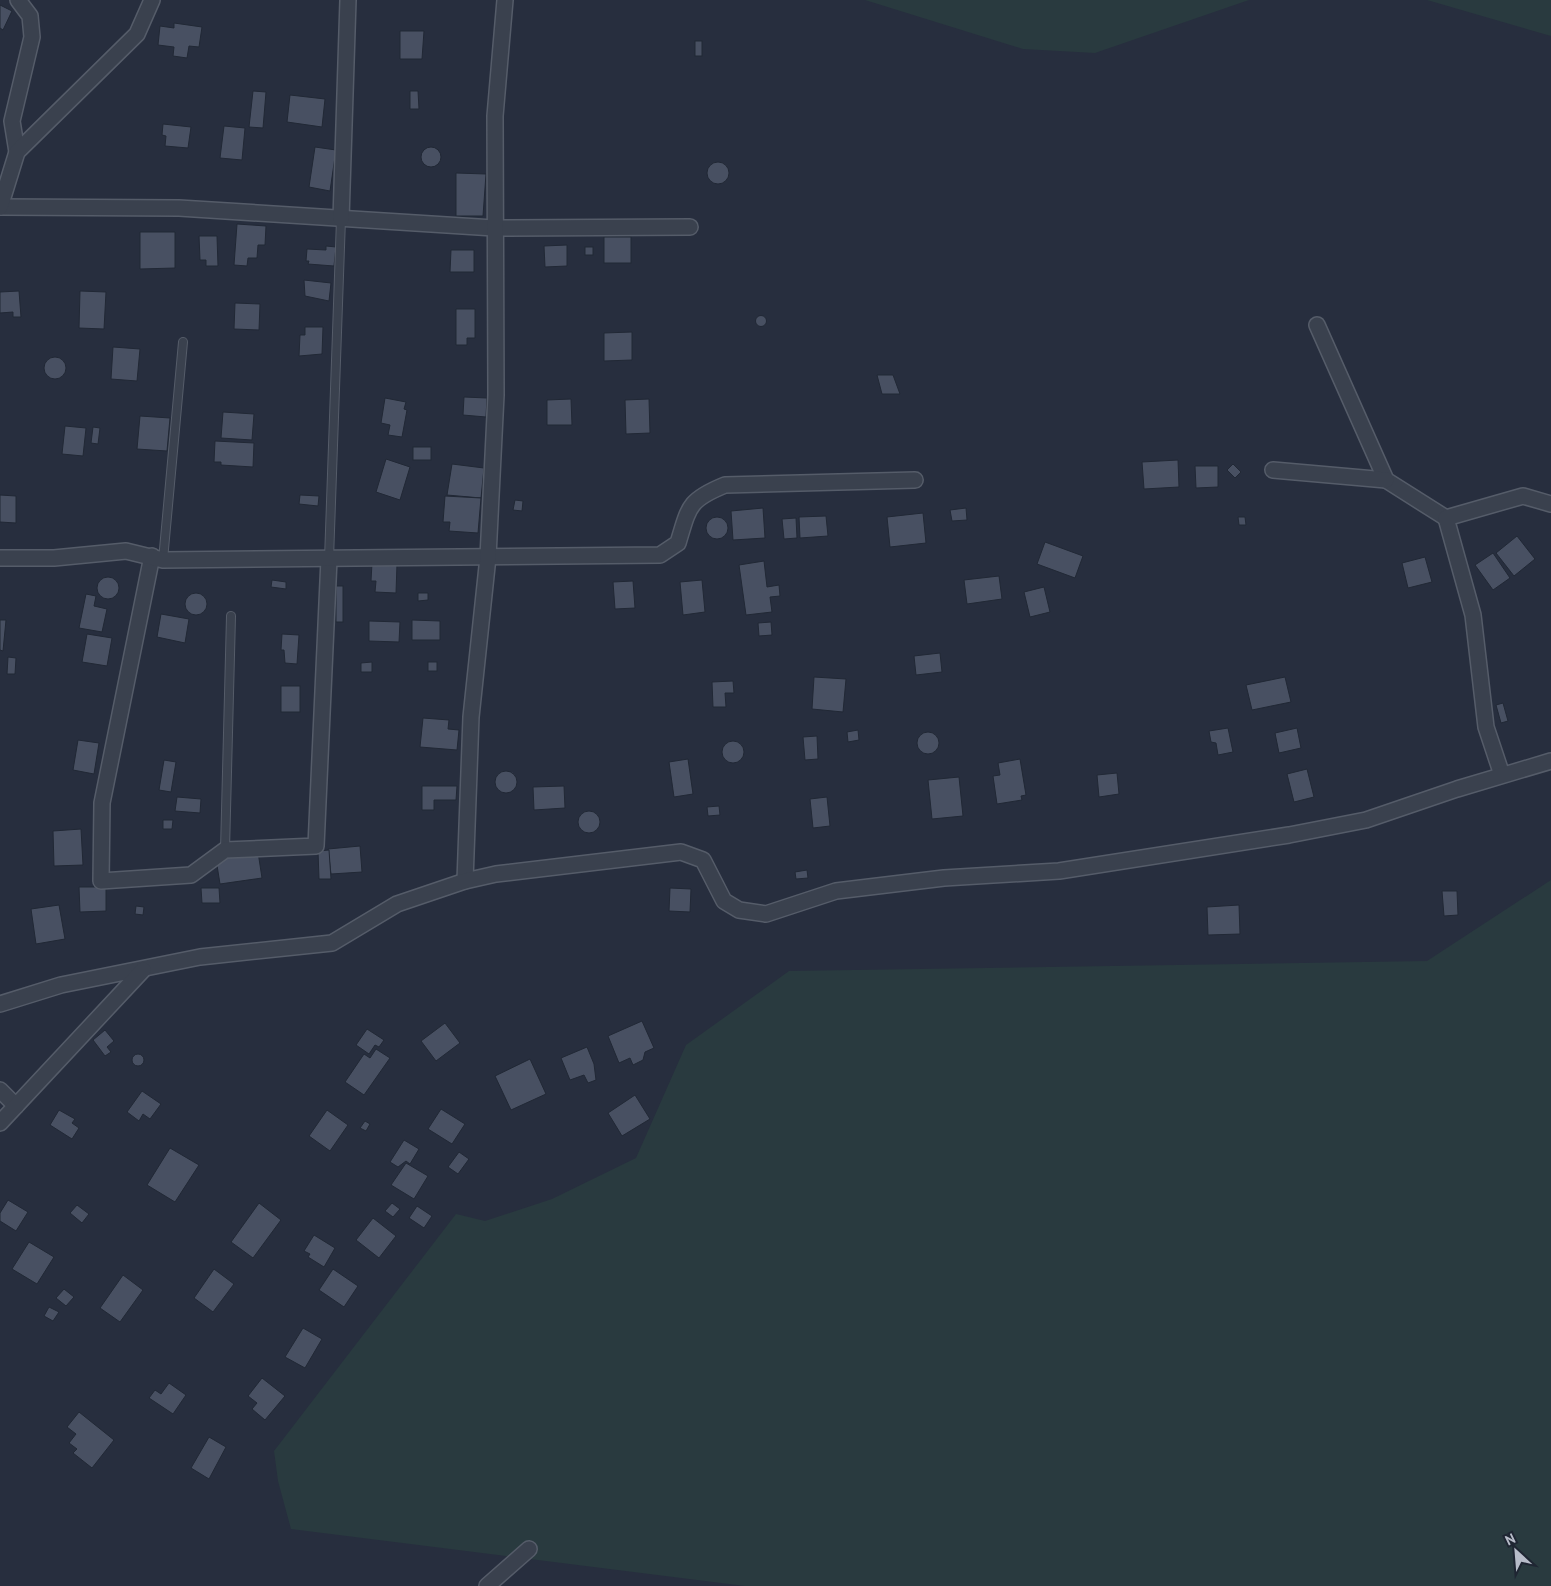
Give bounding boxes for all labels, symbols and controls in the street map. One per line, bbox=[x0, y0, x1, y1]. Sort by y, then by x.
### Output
north arrow bbox=[1491, 1526, 1541, 1576]
text: N bbox=[1502, 1529, 1518, 1549]

